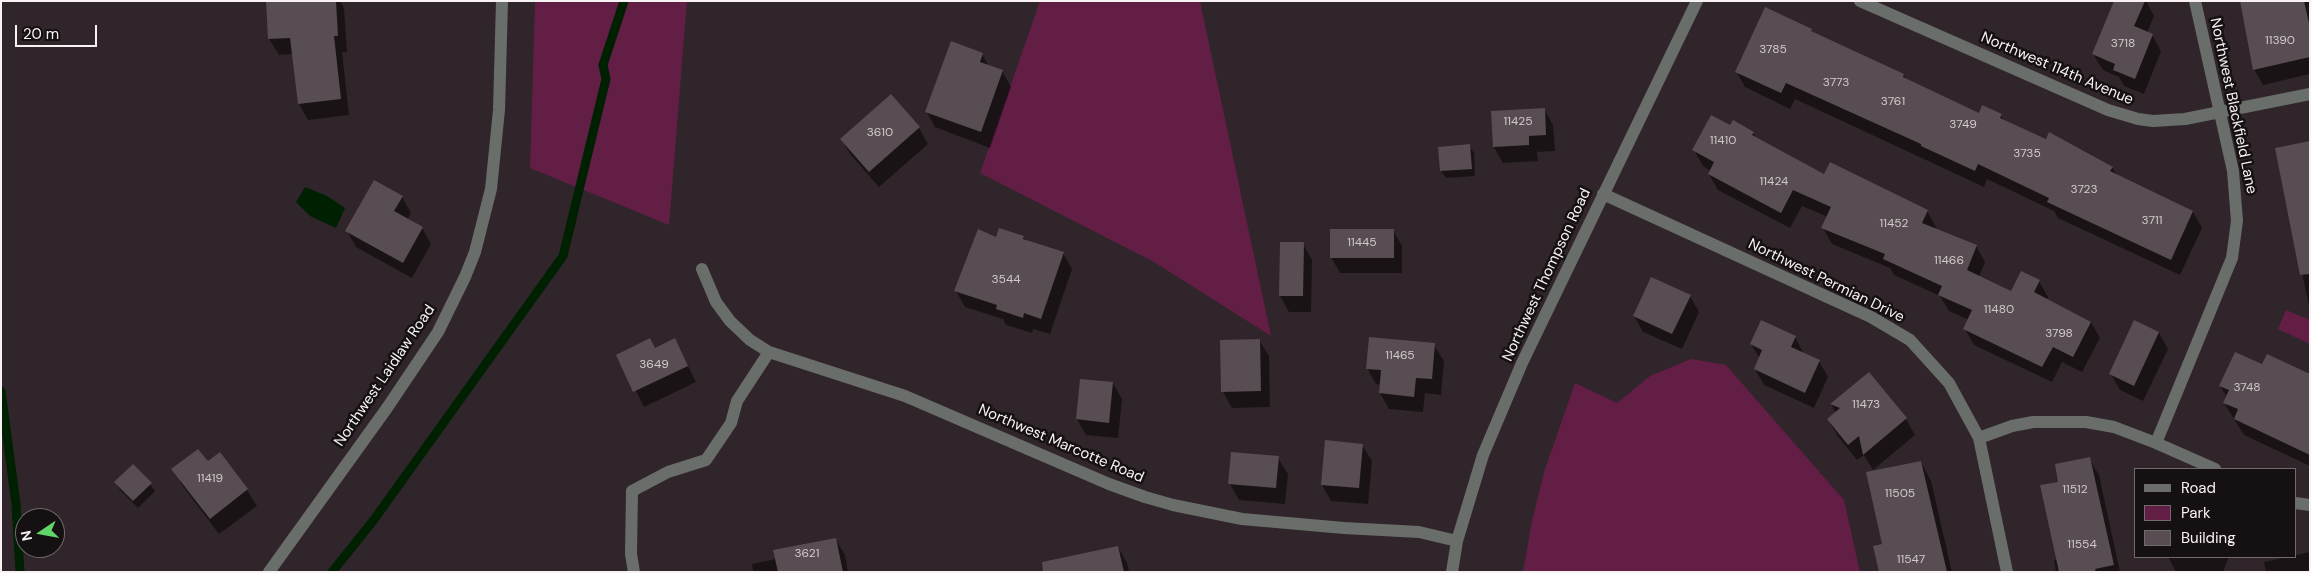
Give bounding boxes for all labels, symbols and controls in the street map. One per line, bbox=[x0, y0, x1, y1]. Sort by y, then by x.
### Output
scale bar bbox=[18, 15, 100, 47]
street label: Northwest Blackfield Lane bbox=[2206, 16, 2260, 196]
text: 20 m bbox=[23, 24, 59, 44]
street label: Northwest 114th Avenue bbox=[1978, 29, 2136, 109]
house number: 11390 bbox=[2265, 34, 2295, 48]
house number: 3718 bbox=[2111, 37, 2135, 51]
house number: 3785 bbox=[1759, 43, 1787, 57]
house number: 3773 bbox=[1823, 76, 1849, 90]
house number: 3761 bbox=[1881, 95, 1905, 109]
house number: 11425 bbox=[1503, 115, 1533, 129]
house number: 3749 bbox=[1949, 118, 1977, 132]
house number: 3610 bbox=[867, 126, 893, 140]
house number: 11410 bbox=[1710, 134, 1736, 148]
house number: 3735 bbox=[2013, 147, 2041, 161]
house number: 11424 bbox=[1760, 175, 1788, 189]
house number: 3723 bbox=[2071, 183, 2097, 197]
street label: Northwest Thompson Road bbox=[1499, 186, 1595, 364]
house number: 3711 bbox=[2142, 214, 2162, 228]
house number: 11452 bbox=[1880, 217, 1908, 231]
street label: Northwest Permian Drive bbox=[1745, 235, 1907, 327]
house number: 11445 bbox=[1347, 236, 1377, 250]
house number: 11466 bbox=[1934, 254, 1964, 268]
house number: 3544 bbox=[992, 273, 1020, 287]
street label: Northwest Laidlaw Road bbox=[331, 302, 439, 450]
house number: 11480 bbox=[1984, 303, 2014, 317]
house number: 3798 bbox=[2045, 327, 2073, 341]
house number: 11465 bbox=[1385, 349, 1415, 363]
house number: 3649 bbox=[639, 358, 669, 372]
house number: 3748 bbox=[2233, 381, 2261, 395]
house number: 11473 bbox=[1852, 398, 1880, 412]
street label: Northwest Marcotte Road bbox=[975, 401, 1147, 487]
legend bbox=[2134, 468, 2296, 558]
house number: 11419 bbox=[197, 472, 223, 486]
text: Road bbox=[2181, 478, 2216, 498]
house number: 11512 bbox=[2062, 483, 2088, 497]
house number: 11505 bbox=[1885, 487, 1915, 501]
text: Park bbox=[2181, 503, 2211, 523]
north arrow bbox=[15, 508, 65, 558]
text: Building bbox=[2181, 528, 2236, 548]
text: N bbox=[16, 529, 36, 543]
house number: 11554 bbox=[2067, 538, 2097, 552]
house number: 3621 bbox=[795, 547, 819, 561]
house number: 11547 bbox=[1897, 553, 1925, 567]

